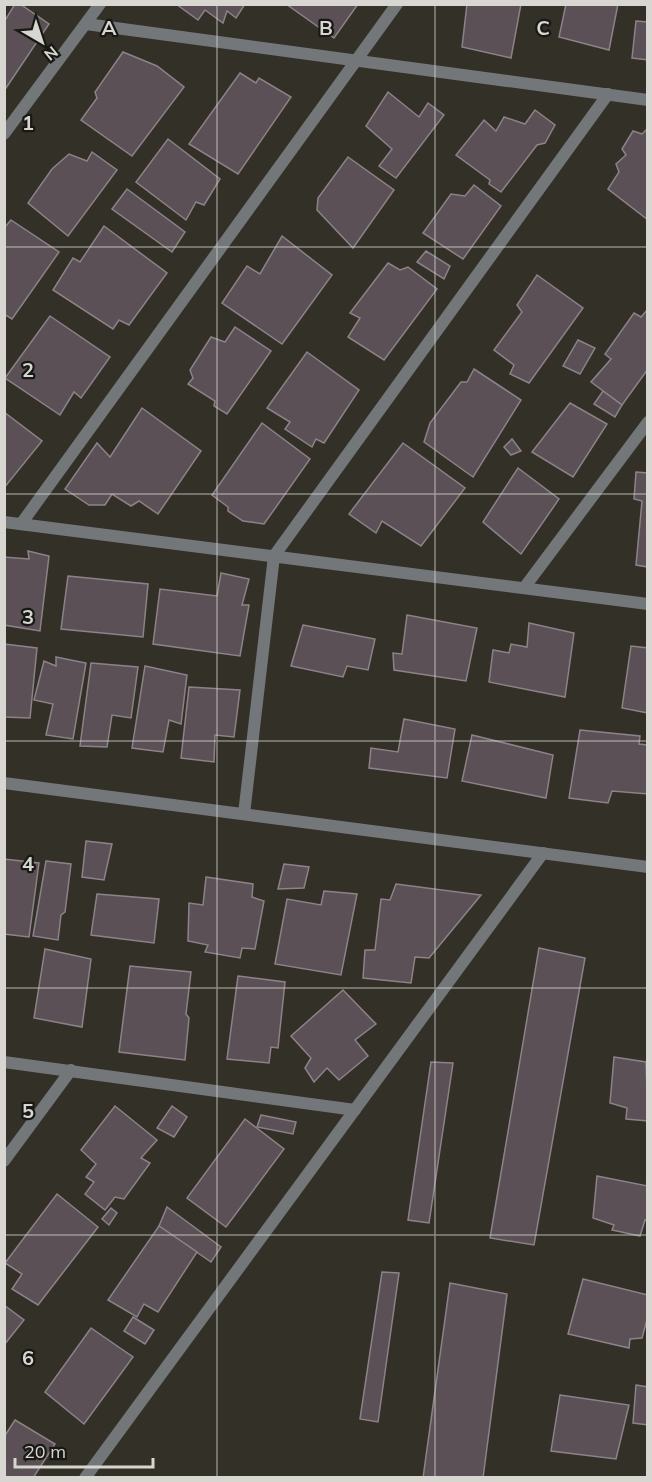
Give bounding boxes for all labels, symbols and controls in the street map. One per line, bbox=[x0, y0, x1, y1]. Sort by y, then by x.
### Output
north arrow bbox=[12, 12, 72, 72]
text: A bbox=[102, 15, 117, 40]
text: B bbox=[319, 15, 333, 40]
text: C bbox=[536, 15, 550, 40]
text: N bbox=[40, 42, 62, 65]
text: 1 bbox=[22, 110, 34, 135]
text: 2 bbox=[22, 357, 34, 382]
text: 3 bbox=[22, 604, 34, 629]
text: 4 bbox=[22, 851, 34, 876]
text: 5 bbox=[22, 1098, 34, 1123]
text: 6 bbox=[22, 1345, 34, 1370]
scale bar bbox=[15, 1431, 153, 1469]
text: 20 m bbox=[24, 1440, 66, 1463]

